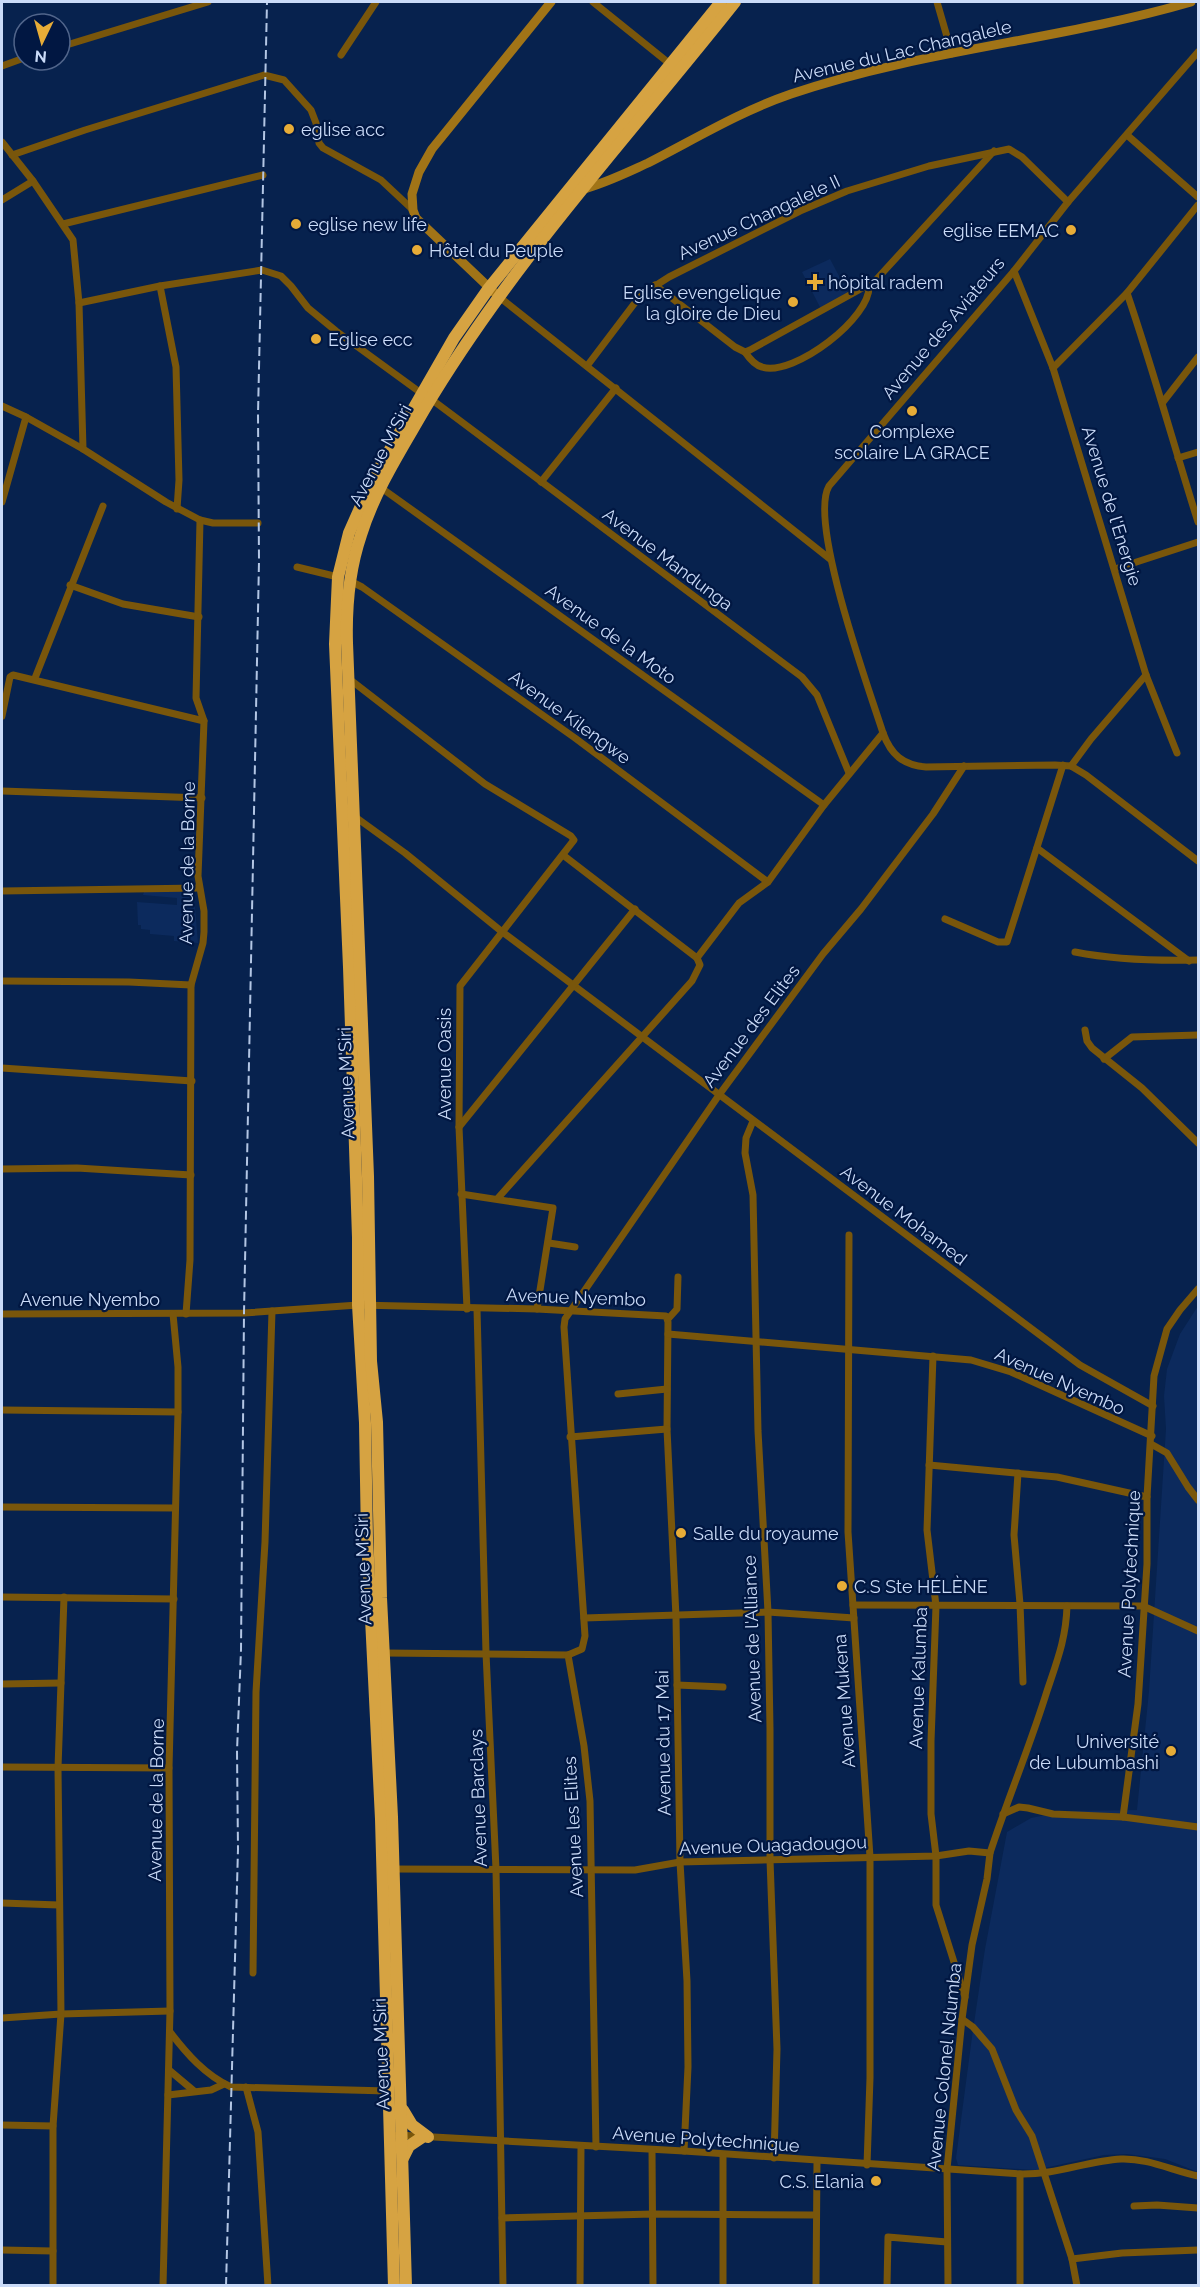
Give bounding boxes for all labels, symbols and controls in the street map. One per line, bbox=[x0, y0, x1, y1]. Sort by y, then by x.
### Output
north arrow bbox=[12, 12, 72, 72]
street label: Avenue du Lac Changalele bbox=[791, 15, 1014, 86]
text: N bbox=[34, 46, 48, 66]
place label: eglise acc bbox=[301, 119, 385, 140]
marker: eglise acc bbox=[282, 122, 296, 136]
street label: Avenue Changalele II bbox=[675, 170, 843, 264]
place label: eglise new life bbox=[308, 214, 427, 235]
marker: eglise new life bbox=[289, 217, 303, 231]
place label: eglise EEMAC bbox=[943, 220, 1059, 241]
marker: eglise EEMAC bbox=[1064, 223, 1078, 237]
place label: Hôtel du Peuple bbox=[429, 240, 564, 261]
marker: Hôtel du Peuple bbox=[410, 243, 424, 257]
street label: Avenue des Aviateurs bbox=[877, 252, 1009, 403]
place label: hôpital radem bbox=[828, 272, 943, 293]
marker: hôpital radem bbox=[806, 273, 824, 291]
place label: Eglise evengelique la gloire de Dieu bbox=[623, 282, 781, 324]
marker: Eglise evengelique la gloire de Dieu bbox=[786, 295, 800, 309]
place label: Eglise ecc bbox=[328, 329, 413, 350]
marker: Eglise ecc bbox=[309, 332, 323, 346]
street label: Avenue M'Siri bbox=[344, 401, 416, 509]
marker: Complexe scolaire LA GRACE bbox=[905, 404, 919, 418]
place label: Complexe scolaire LA GRACE bbox=[834, 421, 990, 463]
street label: Avenue de l'Energie bbox=[1078, 424, 1146, 589]
street label: Avenue Mandunga bbox=[599, 503, 737, 615]
street label: Avenue de la Moto bbox=[542, 580, 681, 689]
street label: Avenue Kilengwe bbox=[505, 666, 635, 768]
street label: Avenue de la Borne bbox=[175, 781, 199, 945]
street label: Avenue des Elites bbox=[698, 960, 804, 1091]
street label: Avenue Oasis bbox=[434, 1008, 455, 1120]
street label: Avenue M'Siri bbox=[334, 1027, 358, 1139]
street label: Avenue Mohamed bbox=[837, 1161, 971, 1269]
street label: Avenue Nyembo bbox=[506, 1284, 647, 1310]
street label: Avenue Nyembo bbox=[20, 1289, 160, 1310]
street label: Avenue Nyembo bbox=[992, 1343, 1128, 1419]
street label: Avenue Polytechnique bbox=[1114, 1489, 1144, 1678]
street label: Avenue M'Siri bbox=[351, 1513, 375, 1625]
place label: Salle du royaume bbox=[693, 1523, 839, 1544]
marker: Salle du royaume bbox=[674, 1526, 688, 1540]
street label: Avenue de l'Alliance bbox=[739, 1554, 765, 1723]
place label: C.S Ste HÉLÈNE bbox=[854, 1575, 988, 1597]
marker: C.S Ste HÉLÈNE bbox=[835, 1579, 849, 1593]
street label: Avenue Kalumba bbox=[905, 1607, 931, 1749]
street label: Avenue Mukena bbox=[829, 1633, 859, 1769]
street label: Avenue du 17 Mai bbox=[651, 1670, 675, 1816]
street label: Avenue de la Borne bbox=[144, 1718, 168, 1882]
street label: Avenue Barclays bbox=[465, 1728, 491, 1867]
place label: Université de Lubumbashi bbox=[1029, 1731, 1159, 1773]
marker: Université de Lubumbashi bbox=[1164, 1744, 1178, 1758]
street label: Avenue les Elites bbox=[559, 1756, 587, 1898]
street label: Avenue Ouagadougou bbox=[679, 1831, 867, 1859]
street label: Avenue Colonel Ndumba bbox=[923, 1962, 965, 2172]
street label: Avenue M'Siri bbox=[369, 1998, 393, 2110]
street label: Avenue Polytechnique bbox=[612, 2122, 801, 2156]
place label: C.S. Elania bbox=[779, 2171, 864, 2192]
marker: C.S. Elania bbox=[869, 2174, 883, 2188]

